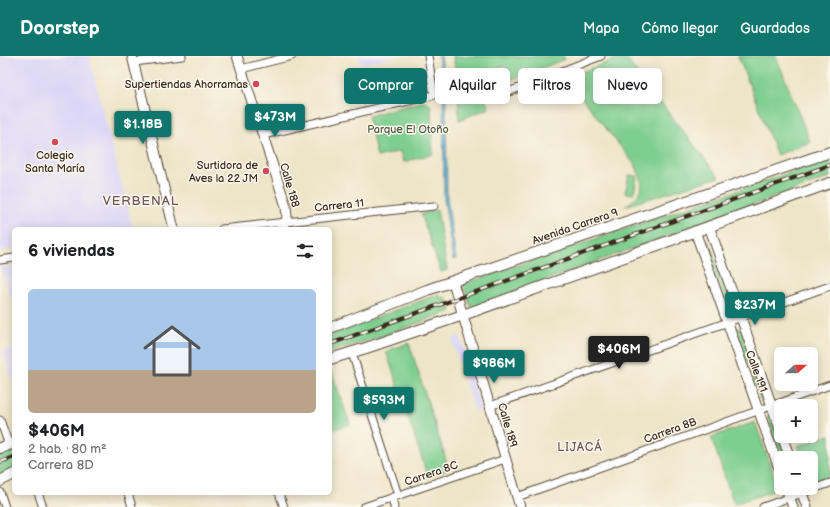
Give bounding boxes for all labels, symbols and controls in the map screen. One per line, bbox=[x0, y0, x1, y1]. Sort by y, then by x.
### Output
text: Doorstep bbox=[20, 17, 100, 40]
text: Mapa bbox=[583, 20, 619, 37]
text: Cómo llegar bbox=[641, 20, 718, 37]
text: Guardados bbox=[740, 20, 810, 37]
chip: Comprar bbox=[344, 68, 427, 104]
chip: Alquilar bbox=[435, 68, 510, 104]
chip: Filtros bbox=[518, 68, 585, 104]
chip: Nuevo bbox=[593, 68, 662, 104]
place label: Supertiendas Ahorramas bbox=[125, 78, 249, 91]
marker: Supertiendas Ahorramas bbox=[251, 79, 261, 89]
pin: $473M bbox=[247, 104, 303, 138]
text: $473M bbox=[254, 109, 296, 125]
pin: $1.18B bbox=[110, 111, 176, 145]
text: $1.18B bbox=[123, 116, 163, 132]
park label: Parque El Otoño bbox=[367, 123, 449, 136]
marker: Colegio Santa María bbox=[50, 137, 60, 147]
place label: Colegio Santa María bbox=[25, 149, 85, 175]
place label: Surtidora de Aves la 22 JM bbox=[189, 159, 258, 185]
street label: Calle 188 bbox=[277, 162, 302, 209]
marker: Surtidora de Aves la 22 JM bbox=[261, 166, 271, 176]
district label: VERBENAL bbox=[103, 193, 179, 209]
street label: Carrera 11 bbox=[314, 196, 364, 215]
street label: Avenida Carrera 9 bbox=[530, 206, 620, 247]
icon: filters bbox=[294, 240, 316, 262]
text: 6 viviendas bbox=[28, 241, 115, 261]
pin: $237M bbox=[727, 292, 783, 326]
text: $237M bbox=[734, 297, 776, 313]
icon: home bbox=[136, 315, 208, 387]
pin: $406M bbox=[591, 336, 647, 370]
text: $406M bbox=[597, 341, 641, 357]
north arrow bbox=[774, 347, 818, 391]
map controls bbox=[774, 347, 818, 495]
street label: Calle 191 bbox=[743, 349, 770, 394]
pin: $986M bbox=[466, 350, 522, 384]
text: $986M bbox=[472, 355, 516, 371]
pin: $593M bbox=[356, 387, 412, 421]
text: $593M bbox=[363, 392, 405, 408]
button: + bbox=[774, 399, 818, 443]
street label: Calle 189 bbox=[495, 402, 520, 449]
street label: Carrera 8B bbox=[642, 415, 699, 446]
text: $406M bbox=[28, 421, 85, 441]
district label: LIJACÁ bbox=[557, 438, 603, 455]
text: 2 hab. · 80 m² bbox=[28, 441, 107, 457]
button: − bbox=[774, 451, 818, 495]
text: Carrera 8D bbox=[28, 457, 94, 473]
street label: Carrera 8C bbox=[403, 458, 460, 489]

